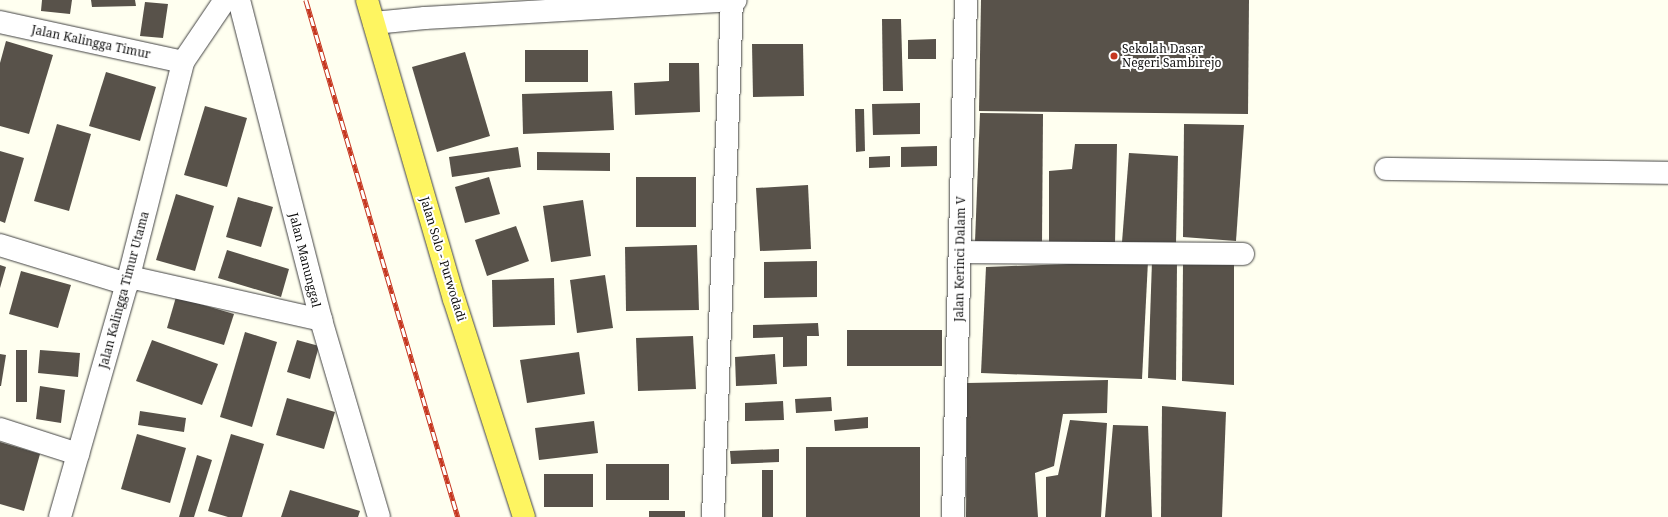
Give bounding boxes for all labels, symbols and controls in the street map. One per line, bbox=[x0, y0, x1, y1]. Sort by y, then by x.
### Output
street label: Jalan Kalingga Timur bbox=[30, 22, 152, 62]
place label: Sekolah Dasar Negeri Sambirejo bbox=[1122, 42, 1221, 70]
marker: Sekolah Dasar Negeri Sambirejo bbox=[1109, 51, 1119, 61]
street label: Jalan Solo - Purwodadi bbox=[417, 195, 469, 323]
street label: Jalan Kerinci Dalam V bbox=[952, 196, 968, 322]
street label: Jalan Kalingga Timur Utama bbox=[96, 210, 152, 370]
street label: Jalan Manunggal bbox=[286, 211, 324, 309]

